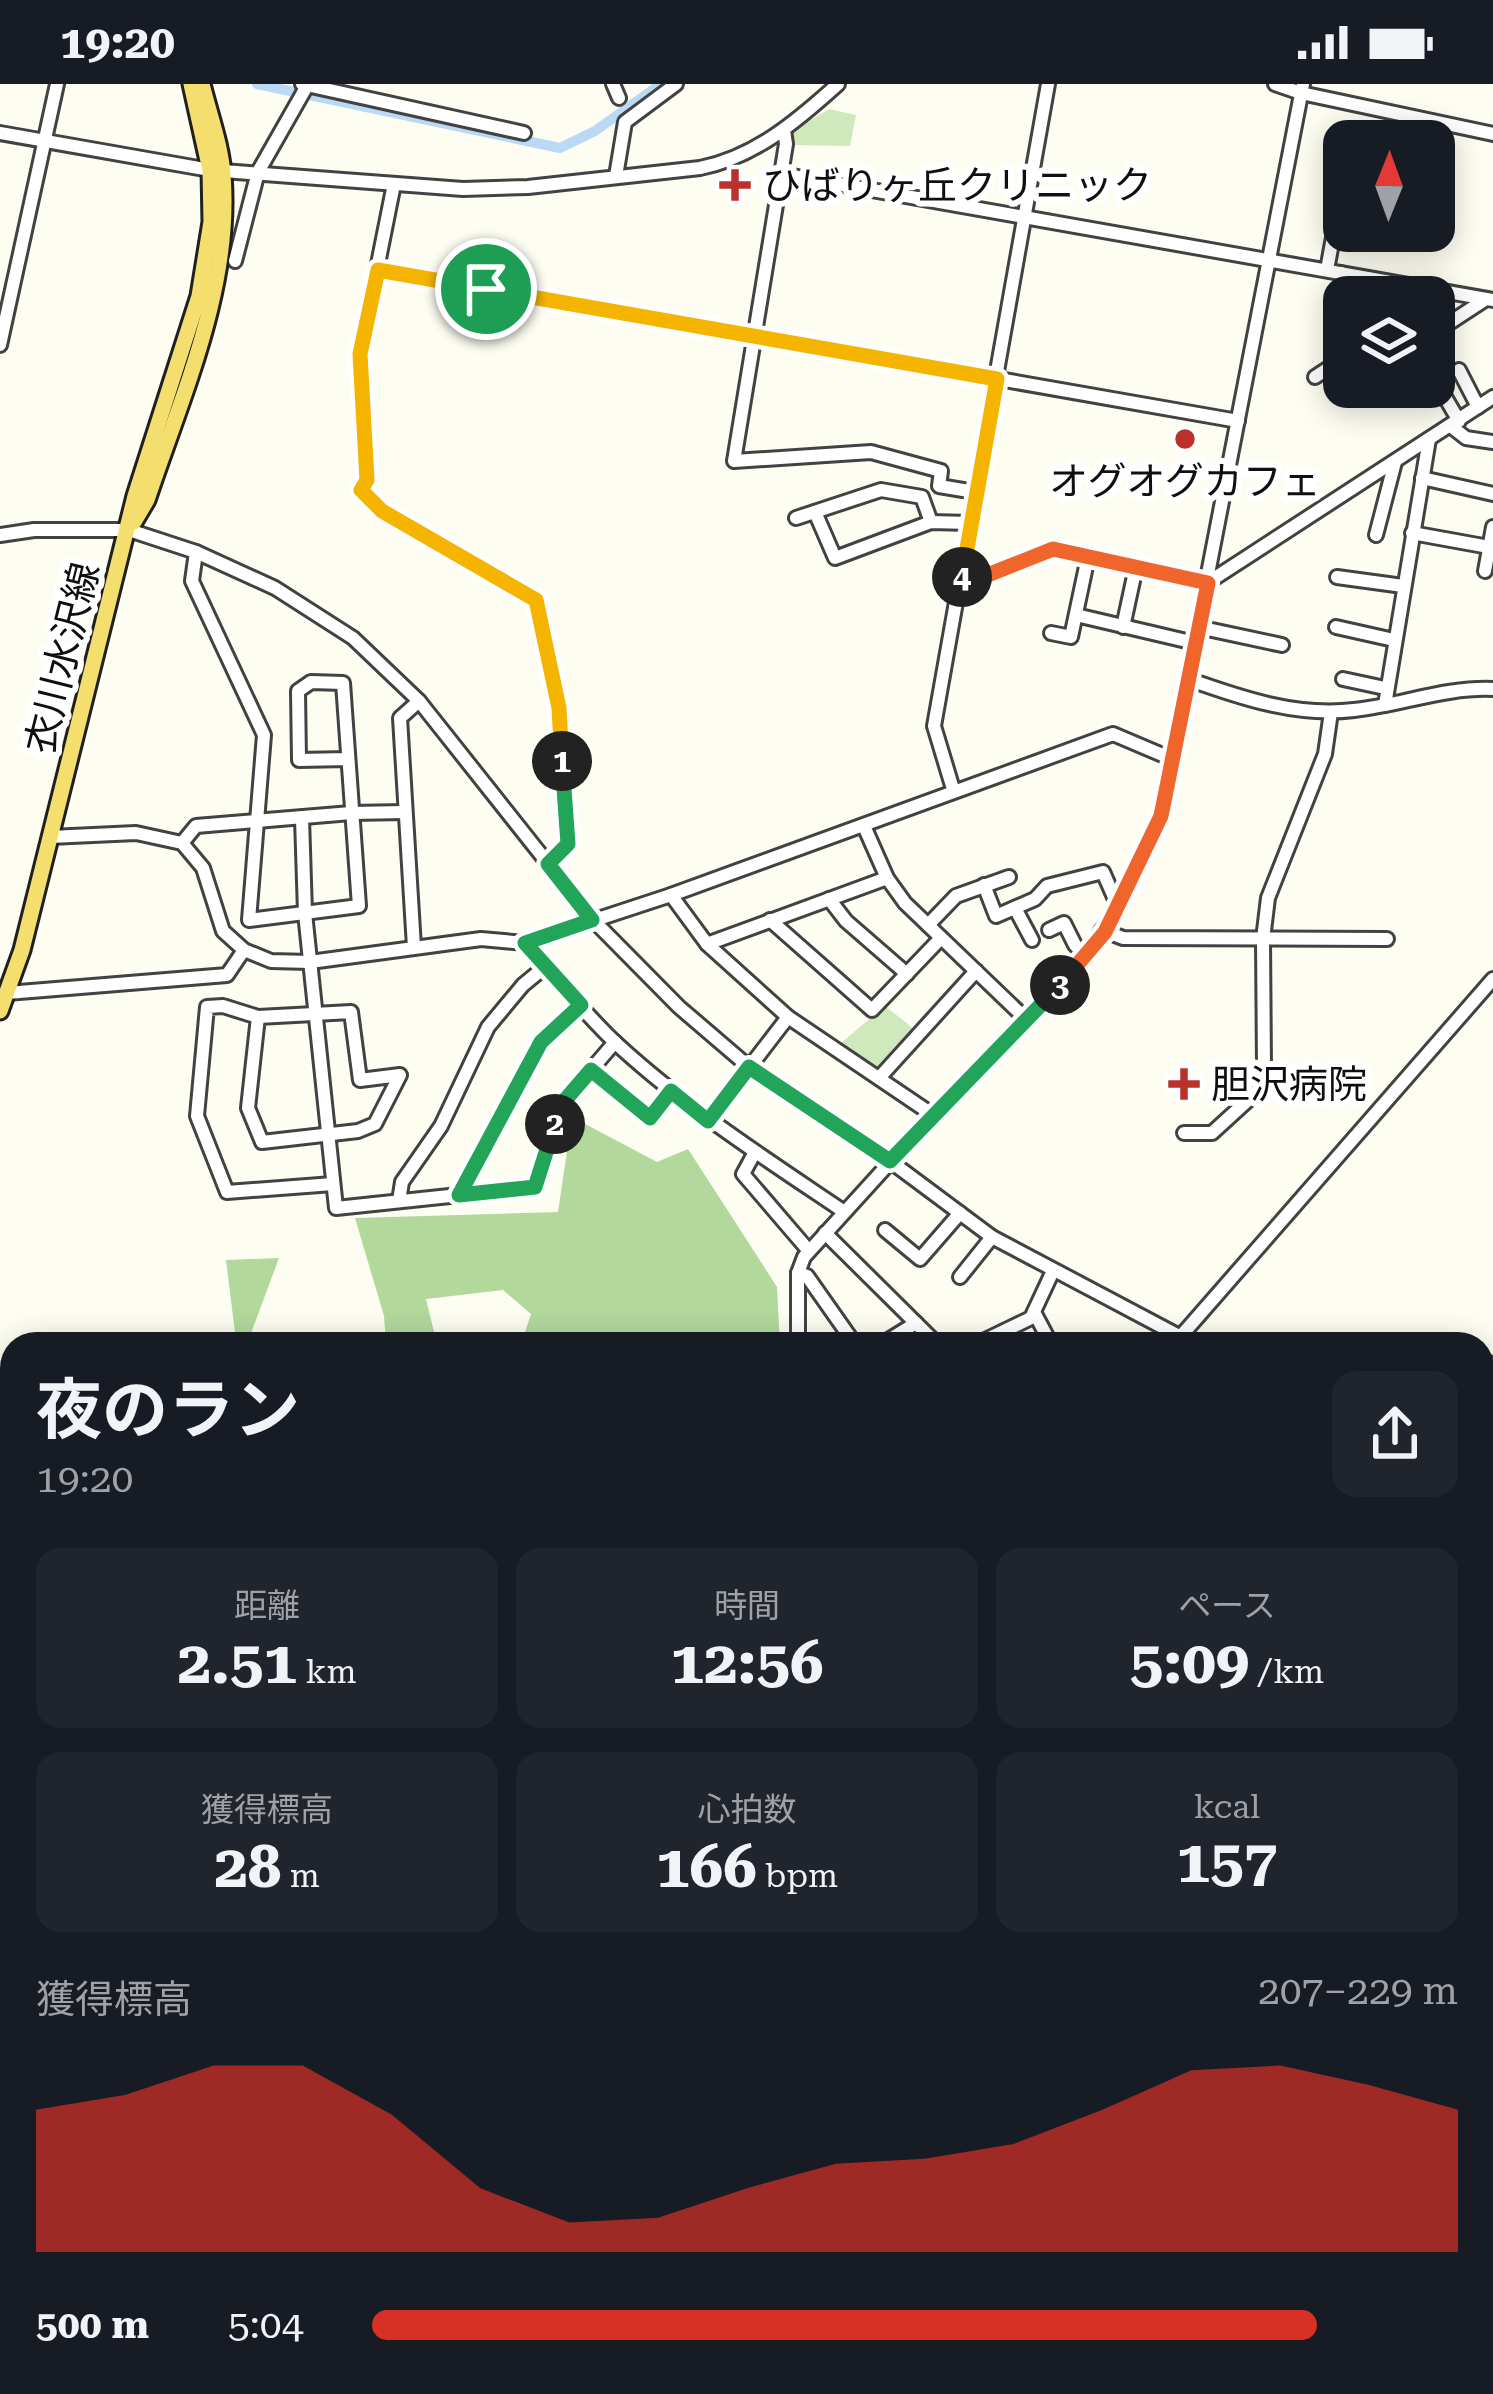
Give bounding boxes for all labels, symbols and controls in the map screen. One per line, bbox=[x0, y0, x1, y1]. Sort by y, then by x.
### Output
text: 19:20 bbox=[60, 16, 175, 69]
north arrow bbox=[1323, 120, 1455, 252]
map controls bbox=[1323, 120, 1455, 408]
place label: ひばりヶ丘クリニック bbox=[762, 163, 1152, 209]
marker: ひばりヶ丘クリニック bbox=[719, 169, 751, 201]
pin bbox=[435, 238, 537, 340]
icon: arrive bbox=[453, 256, 519, 322]
button: layers bbox=[1323, 276, 1455, 408]
marker: オグオグカフェ bbox=[1172, 426, 1198, 452]
place label: オグオグカフェ bbox=[1049, 459, 1321, 505]
pin: 4 bbox=[932, 547, 992, 607]
text: 4 bbox=[953, 557, 971, 596]
street label: 衣川水沢線 bbox=[17, 558, 109, 758]
pin: 1 bbox=[532, 731, 592, 791]
text: 1 bbox=[553, 741, 571, 780]
pin: 3 bbox=[1030, 955, 1090, 1015]
text: 3 bbox=[1051, 965, 1069, 1004]
place label: 胆沢病院 bbox=[1211, 1062, 1367, 1108]
marker: 胆沢病院 bbox=[1168, 1068, 1200, 1100]
pin: 2 bbox=[525, 1094, 585, 1154]
text: 2 bbox=[546, 1104, 564, 1143]
button: share bbox=[1332, 1371, 1458, 1497]
text: 夜のラン bbox=[36, 1372, 300, 1449]
text: 19:20 bbox=[36, 1456, 133, 1502]
text: 距離 bbox=[234, 1586, 300, 1625]
text: 時間 bbox=[714, 1586, 780, 1625]
text: ペース bbox=[1178, 1586, 1276, 1625]
text: 2.51 bbox=[177, 1627, 297, 1698]
text: 12:56 bbox=[670, 1627, 824, 1698]
text: 5:09 bbox=[1130, 1627, 1249, 1698]
text: km bbox=[297, 1652, 357, 1691]
text: /km bbox=[1249, 1652, 1324, 1691]
text: kcal bbox=[1194, 1787, 1260, 1826]
text: 獲得標高 bbox=[201, 1790, 333, 1829]
text: 心拍数 bbox=[698, 1790, 797, 1829]
text: 157 bbox=[1177, 1826, 1277, 1897]
text: 28 bbox=[214, 1831, 281, 1902]
text: 166 bbox=[656, 1831, 757, 1902]
text: m bbox=[281, 1856, 320, 1895]
text: bpm bbox=[757, 1856, 838, 1895]
text: 207–229 m bbox=[1258, 1968, 1458, 2014]
text: 獲得標高 bbox=[36, 1977, 192, 2023]
text: 500 m bbox=[36, 2302, 149, 2348]
text: 5:04 bbox=[228, 2302, 304, 2348]

